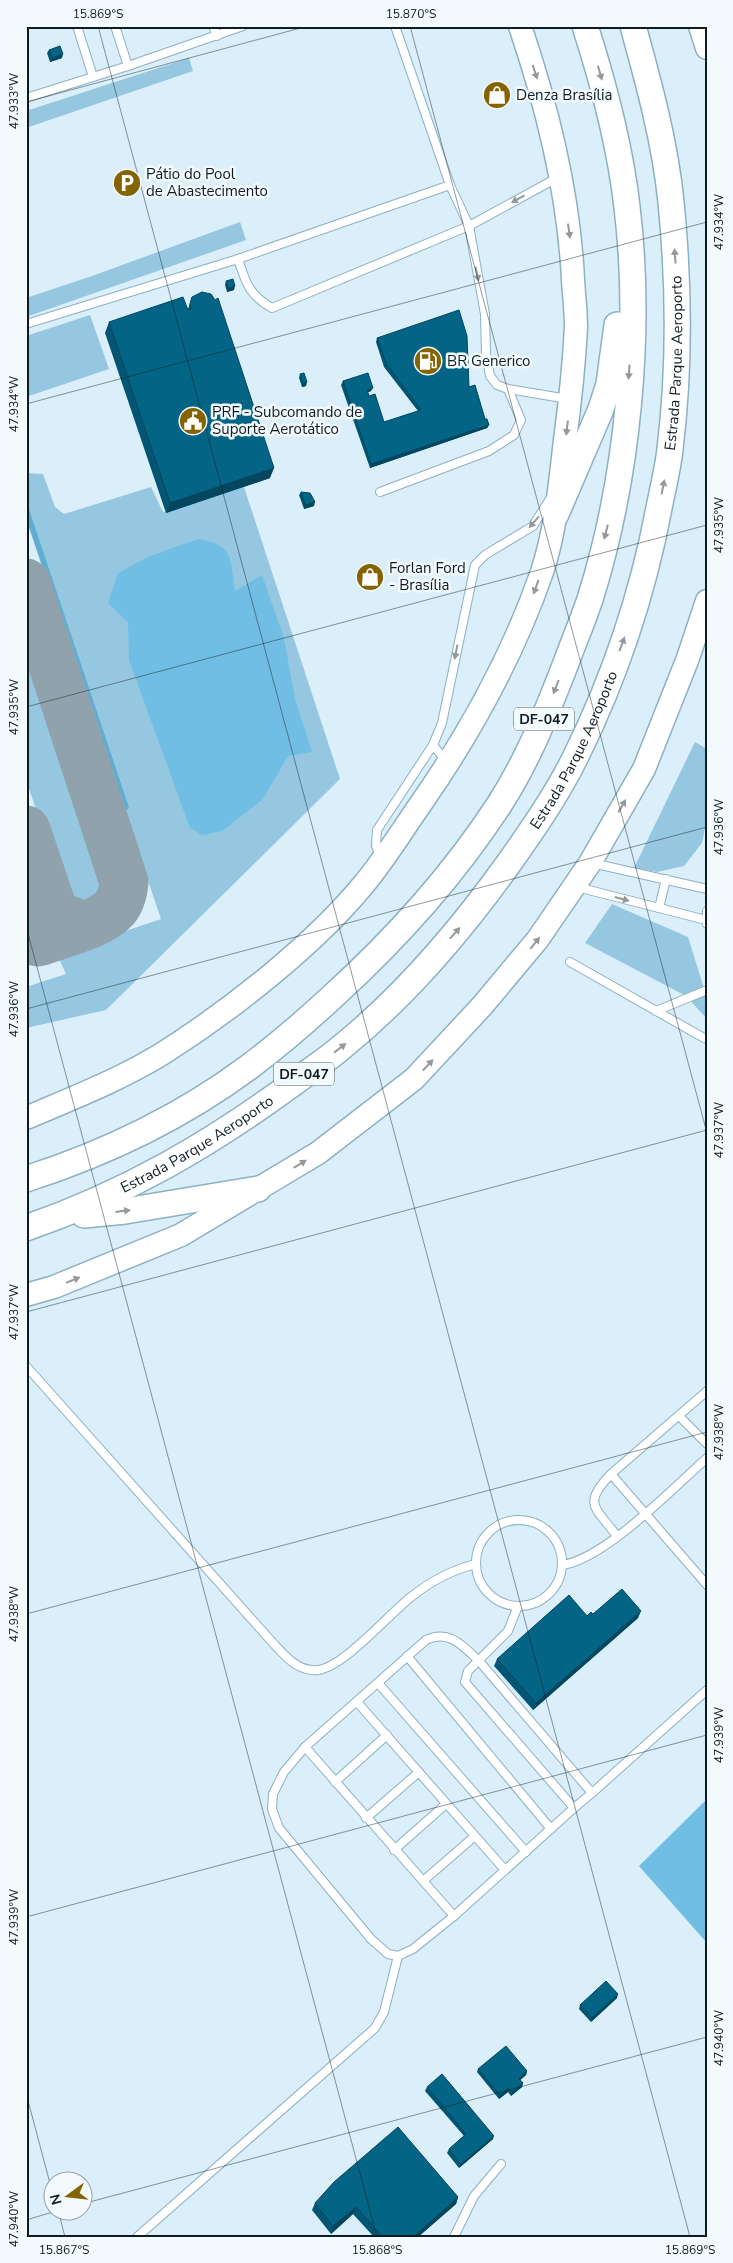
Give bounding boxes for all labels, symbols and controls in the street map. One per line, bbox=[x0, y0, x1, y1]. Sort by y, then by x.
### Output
text: 15.869°S bbox=[73, 6, 123, 22]
text: 15.870°S bbox=[386, 6, 436, 22]
one-way arrow bbox=[532, 65, 540, 80]
one-way arrow bbox=[596, 65, 604, 80]
text: 47.933°W bbox=[6, 73, 22, 129]
shop icon: Denza Brasília bbox=[482, 80, 512, 110]
place label: Denza Brasília bbox=[516, 85, 612, 105]
place label: Pátio do Pool de Abastecimento bbox=[146, 164, 268, 201]
parking icon: Pátio do Pool de Abastecimento bbox=[112, 168, 142, 198]
text: 47.934°W bbox=[711, 194, 727, 250]
one-way arrow bbox=[511, 195, 526, 203]
one-way arrow bbox=[566, 223, 574, 239]
one-way arrow bbox=[671, 248, 679, 264]
one-way arrow bbox=[474, 267, 482, 283]
street label: Estrada Parque Aeroporto bbox=[660, 275, 687, 452]
fuel station icon: BR Generico bbox=[413, 346, 443, 376]
place label: BR Generico bbox=[447, 351, 530, 371]
one-way arrow bbox=[625, 364, 633, 380]
text: 47.934°W bbox=[6, 376, 22, 432]
place label: PRF - Subcomando de Suporte Aerotático bbox=[212, 402, 362, 439]
public building icon: PRF - Subcomando de Suporte Aerotático bbox=[178, 406, 208, 436]
one-way arrow bbox=[563, 420, 571, 436]
one-way arrow bbox=[660, 479, 668, 495]
text: 47.935°W bbox=[711, 497, 727, 553]
one-way arrow bbox=[528, 516, 539, 529]
one-way arrow bbox=[602, 525, 610, 540]
place label: Forlan Ford - Brasília bbox=[389, 558, 466, 595]
shop icon: Forlan Ford - Brasília bbox=[355, 562, 385, 592]
one-way arrow bbox=[532, 580, 540, 595]
one-way arrow bbox=[619, 637, 626, 652]
one-way arrow bbox=[452, 645, 460, 661]
street label: Estrada Parque Aeroporto bbox=[525, 668, 622, 833]
text: 47.935°W bbox=[6, 679, 22, 735]
one-way arrow bbox=[552, 680, 560, 694]
road number: DF-047 bbox=[514, 708, 574, 731]
one-way arrow bbox=[618, 799, 627, 813]
text: 47.936°W bbox=[711, 799, 727, 855]
one-way arrow bbox=[615, 895, 630, 903]
one-way arrow bbox=[449, 928, 461, 940]
one-way arrow bbox=[529, 936, 540, 949]
text: 47.936°W bbox=[6, 981, 22, 1037]
one-way arrow bbox=[333, 1042, 346, 1053]
one-way arrow bbox=[422, 1059, 434, 1071]
road number: DF-047 bbox=[274, 1062, 334, 1086]
street label: Estrada Parque Aeroporto bbox=[117, 1091, 277, 1198]
text: 47.937°W bbox=[711, 1102, 727, 1158]
one-way arrow bbox=[293, 1159, 306, 1169]
one-way arrow bbox=[115, 1207, 131, 1215]
one-way arrow bbox=[65, 1276, 80, 1283]
text: 47.937°W bbox=[6, 1284, 22, 1340]
text: 47.938°W bbox=[711, 1404, 727, 1460]
text: 47.938°W bbox=[6, 1586, 22, 1642]
text: 47.939°W bbox=[711, 1707, 727, 1763]
text: 47.939°W bbox=[6, 1889, 22, 1945]
text: 47.940°W bbox=[711, 2010, 727, 2066]
north arrow bbox=[42, 2170, 92, 2220]
text: 47.940°W bbox=[6, 2191, 22, 2247]
text: N bbox=[45, 2192, 66, 2207]
text: 15.867°S bbox=[39, 2242, 89, 2258]
text: 15.868°S bbox=[352, 2242, 402, 2258]
text: 15.869°S bbox=[665, 2242, 715, 2258]

